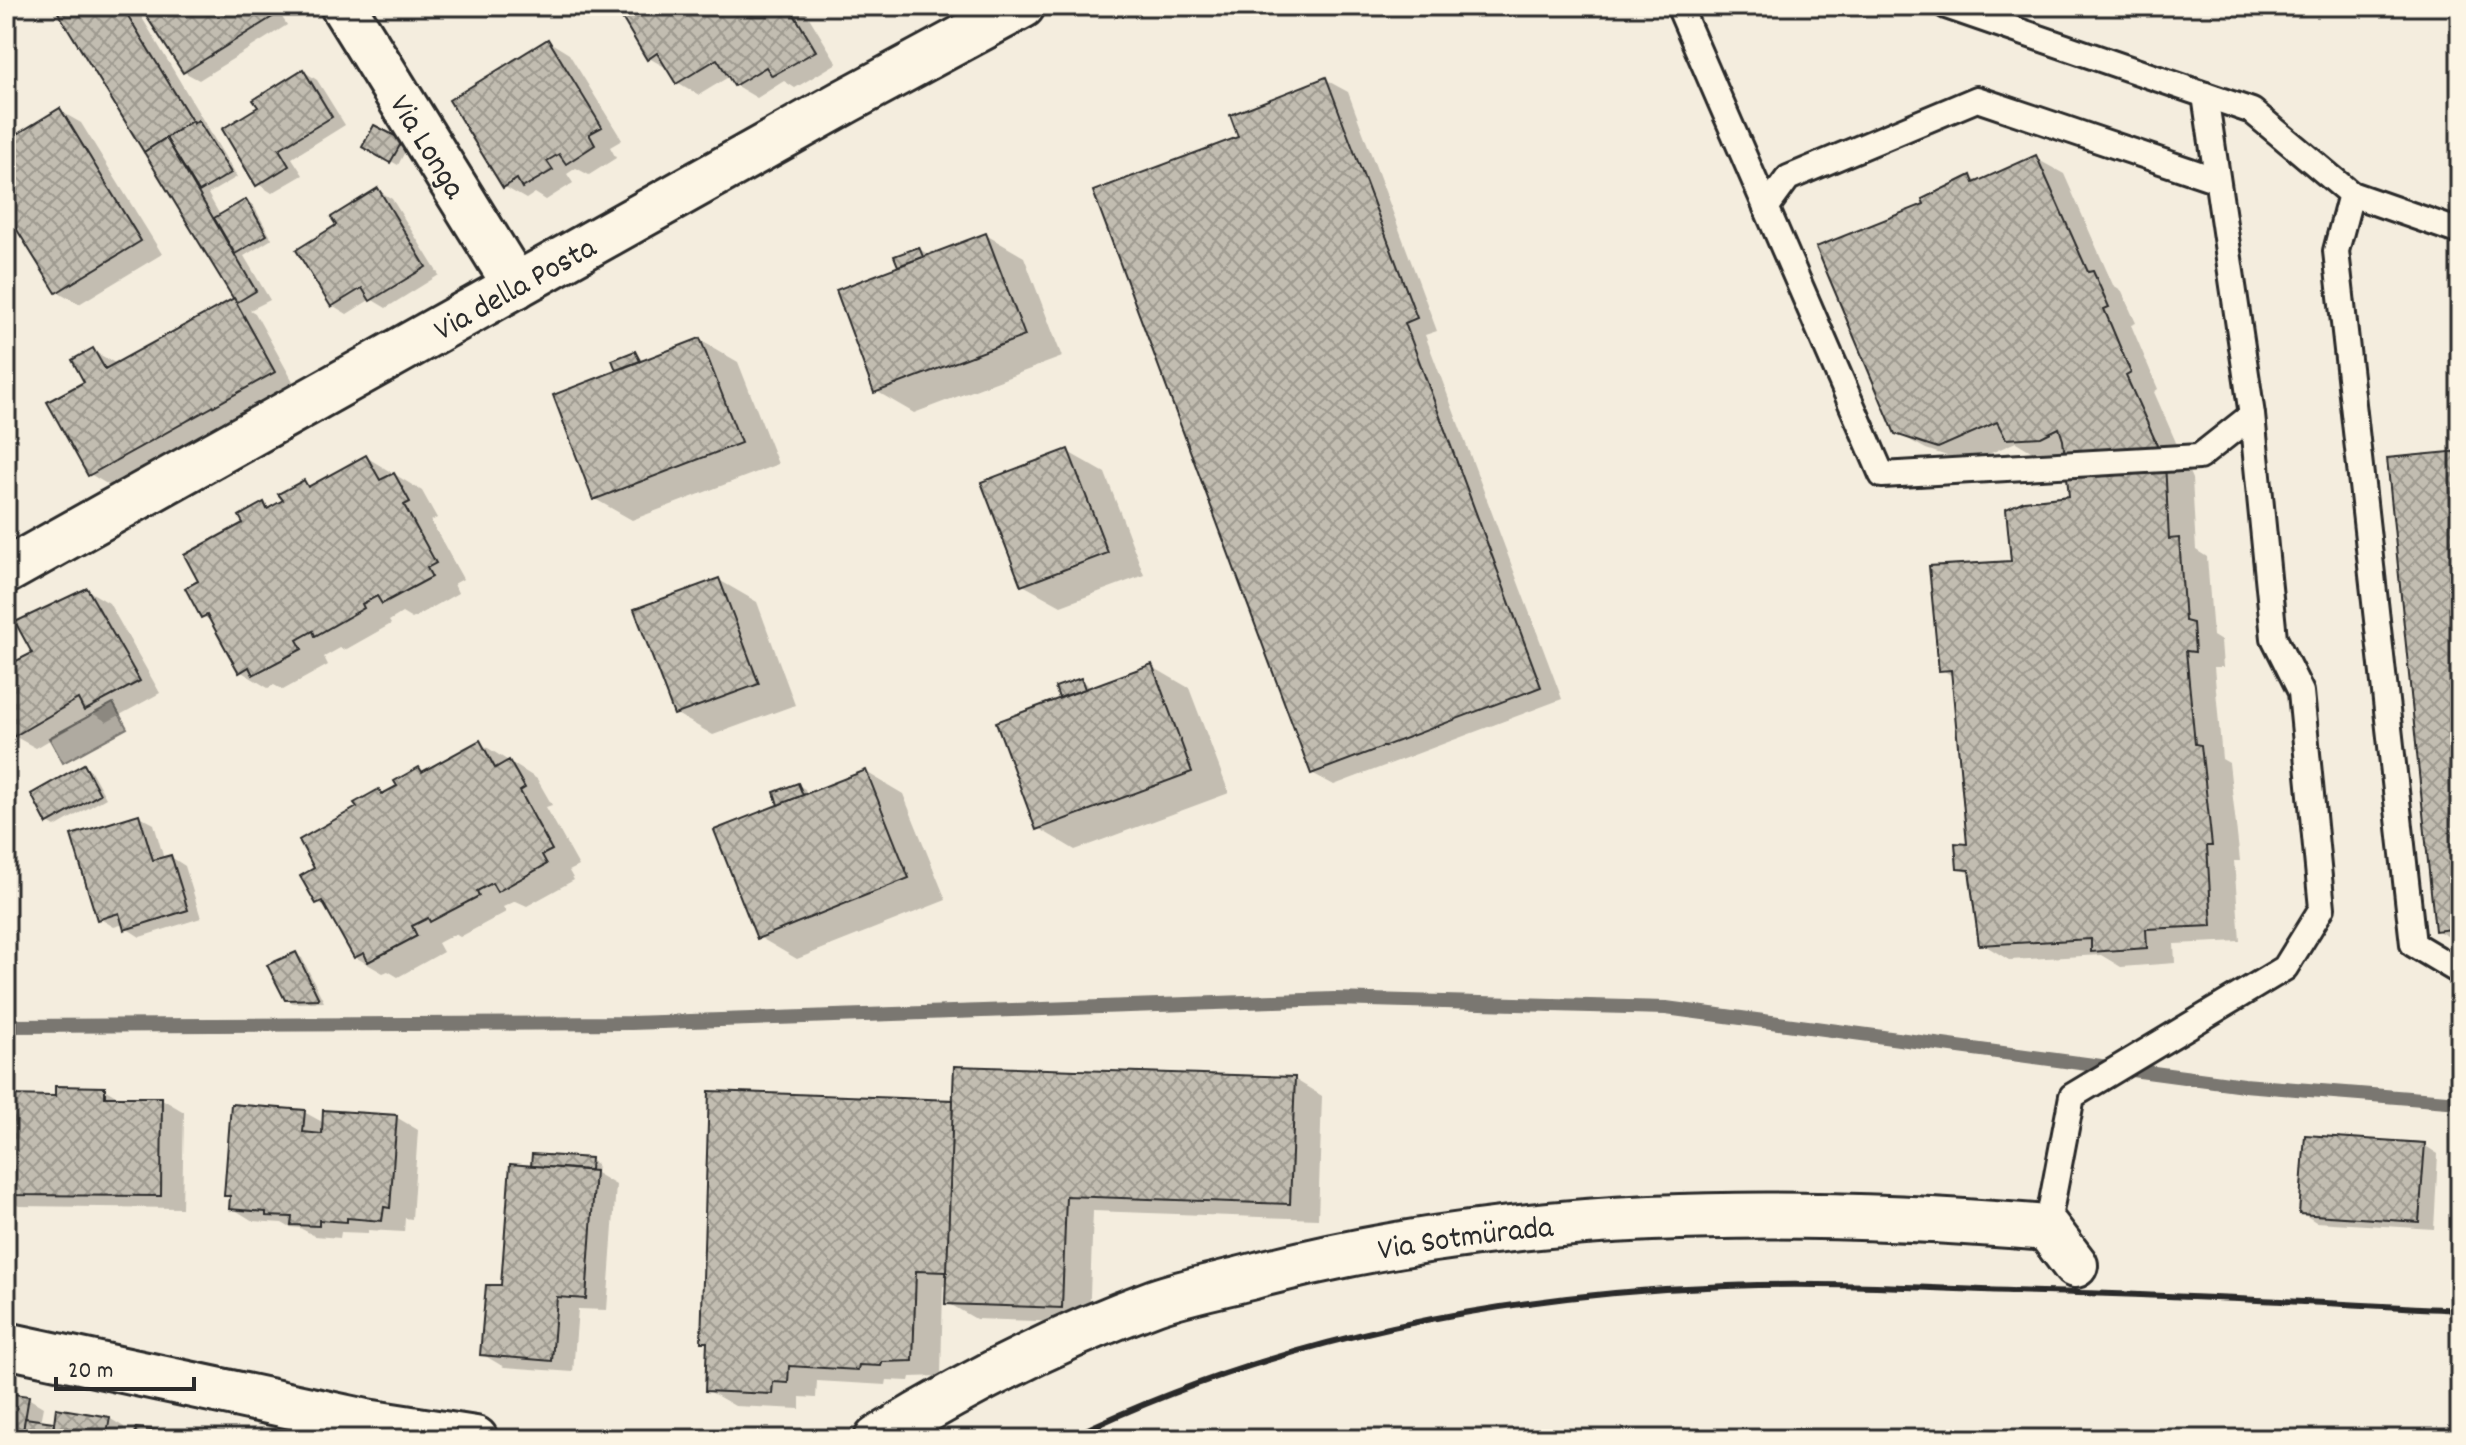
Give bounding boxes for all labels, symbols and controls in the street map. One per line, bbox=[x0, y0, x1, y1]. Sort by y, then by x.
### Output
street label: Via Longa bbox=[375, 87, 475, 210]
street label: Via della Posta bbox=[427, 227, 607, 355]
street label: Via Sotmürada bbox=[1375, 1207, 1556, 1276]
scale bar bbox=[56, 1341, 194, 1391]
text: 20 m bbox=[68, 1355, 114, 1389]

